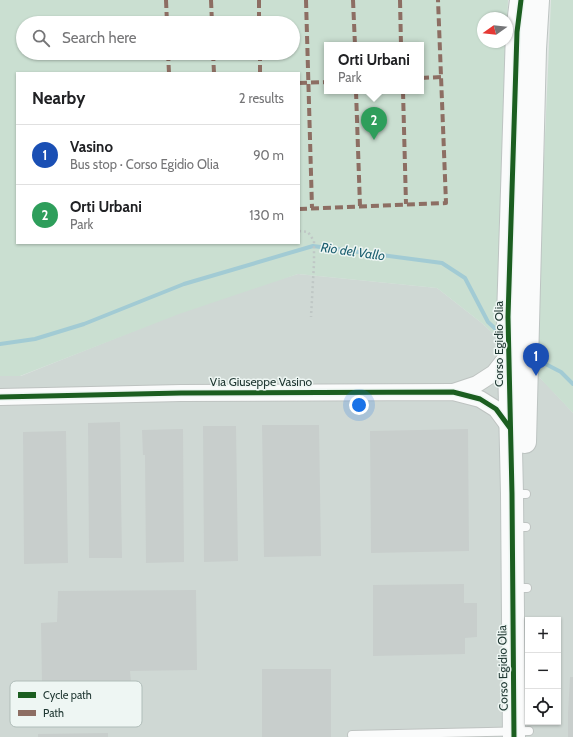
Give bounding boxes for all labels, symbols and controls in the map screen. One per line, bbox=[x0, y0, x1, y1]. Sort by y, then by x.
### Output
north arrow bbox=[477, 12, 513, 48]
search box bbox=[16, 16, 300, 60]
icon: search bbox=[30, 27, 52, 49]
text: Search here bbox=[62, 29, 137, 47]
popup bbox=[324, 42, 424, 94]
text: Orti Urbani bbox=[338, 51, 410, 69]
text: Park bbox=[338, 69, 362, 85]
text: Nearby bbox=[32, 88, 85, 108]
text: 2 results bbox=[239, 90, 284, 106]
pin: 2 bbox=[361, 107, 387, 140]
text: Vasino bbox=[70, 138, 113, 156]
text: 1 bbox=[43, 147, 47, 163]
text: 90 m bbox=[253, 147, 284, 163]
text: Bus stop · Corso Egidio Olia bbox=[70, 156, 219, 172]
text: Orti Urbani bbox=[70, 198, 142, 216]
text: 2 bbox=[42, 207, 48, 223]
text: 130 m bbox=[249, 207, 284, 223]
text: Park bbox=[70, 216, 93, 232]
water label: Rio del Vallo bbox=[320, 239, 386, 263]
street label: Corso Egidio Olia bbox=[491, 301, 506, 387]
pin: 1 bbox=[523, 343, 549, 376]
street label: Via Giuseppe Vasino bbox=[210, 374, 313, 389]
your location bbox=[349, 395, 369, 415]
map controls bbox=[525, 617, 561, 725]
button: + bbox=[525, 617, 561, 653]
street label: Corso Egidio Olia bbox=[494, 625, 511, 711]
button: − bbox=[525, 653, 561, 689]
legend bbox=[10, 681, 142, 727]
text: Cycle path bbox=[43, 688, 92, 702]
button: locate bbox=[525, 689, 561, 725]
text: Path bbox=[43, 706, 64, 720]

